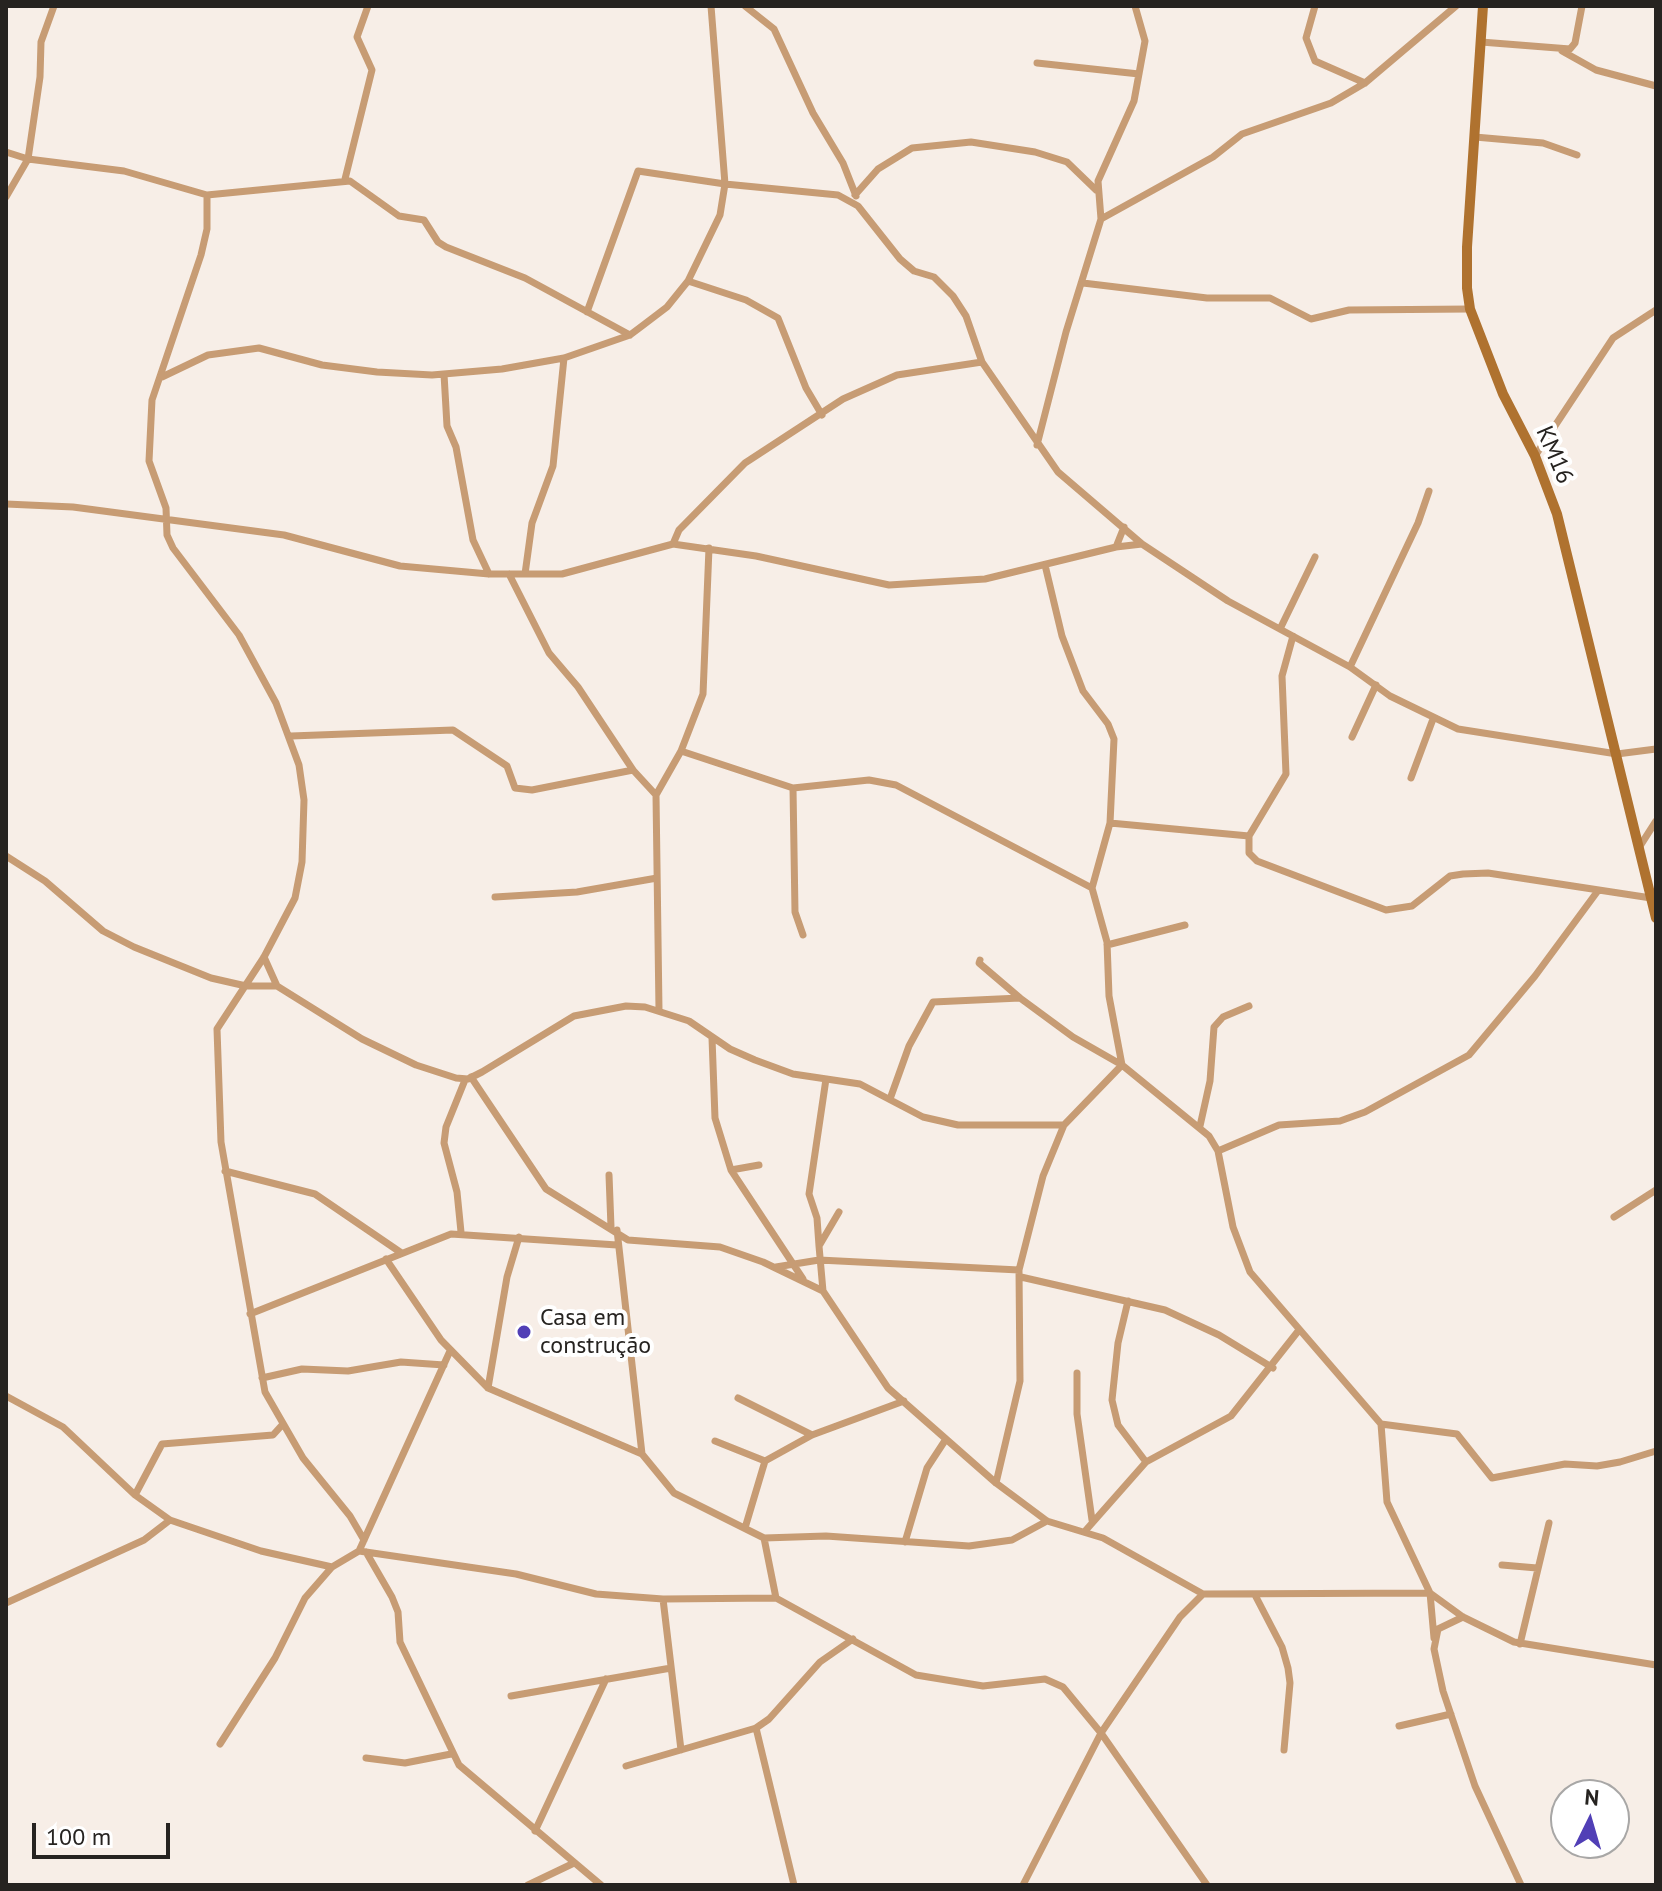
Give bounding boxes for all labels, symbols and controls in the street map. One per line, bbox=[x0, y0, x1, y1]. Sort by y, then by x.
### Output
street label: KM16 bbox=[1529, 422, 1579, 488]
place label: Casa em construção bbox=[540, 1304, 651, 1360]
marker: Casa em construção bbox=[515, 1323, 533, 1341]
north arrow bbox=[1550, 1779, 1630, 1859]
text: N bbox=[1583, 1783, 1600, 1812]
scale bar bbox=[36, 1807, 174, 1857]
text: 100 m bbox=[46, 1821, 111, 1852]

